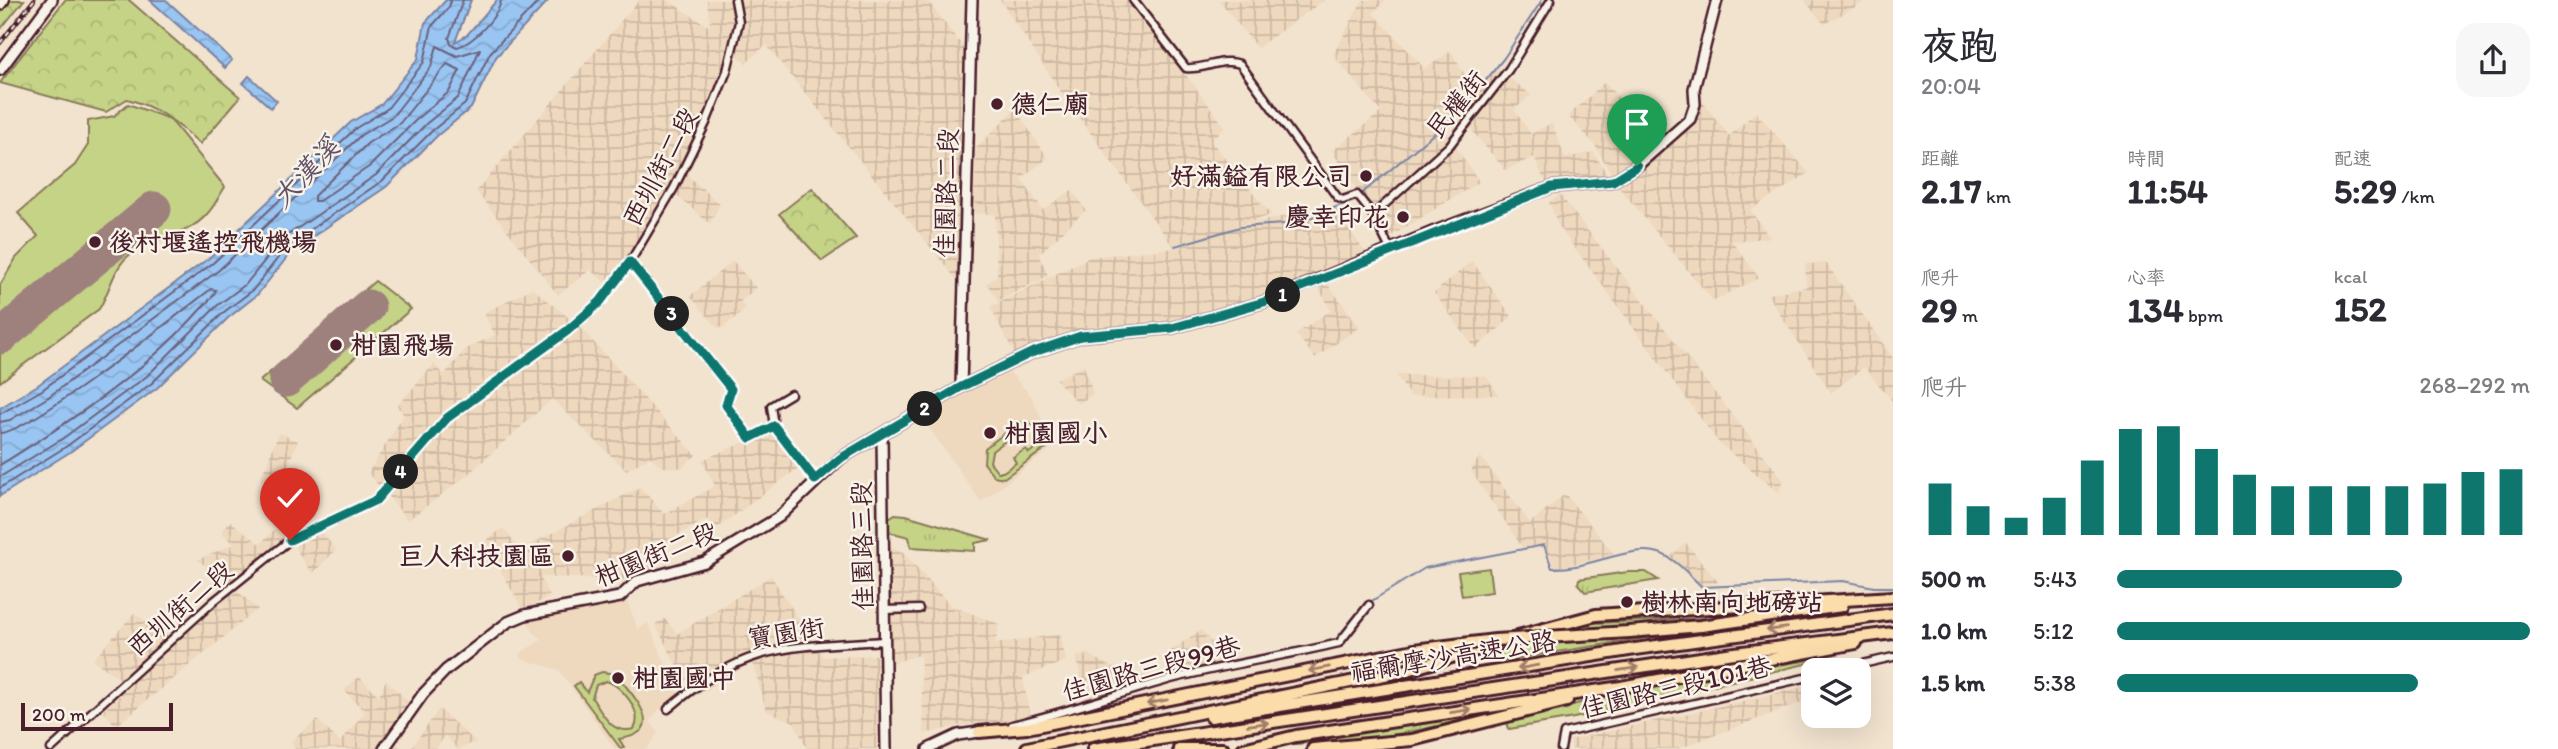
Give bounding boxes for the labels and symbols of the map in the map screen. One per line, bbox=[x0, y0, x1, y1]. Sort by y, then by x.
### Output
street label: 民權街 bbox=[1419, 64, 1493, 144]
place label: 德仁廟 bbox=[1011, 88, 1089, 120]
pin bbox=[1607, 94, 1667, 166]
marker: 德仁廟 bbox=[989, 96, 1005, 112]
street label: 西圳街二段 bbox=[615, 102, 705, 232]
street label: 佳園路二段 bbox=[928, 127, 964, 259]
water label: 大漢溪 bbox=[264, 128, 347, 214]
place label: 好滿鎰有限公司 bbox=[1170, 160, 1352, 192]
marker: 好滿鎰有限公司 bbox=[1358, 168, 1374, 184]
place label: 慶幸印花 bbox=[1285, 201, 1389, 233]
marker: 慶幸印花 bbox=[1395, 209, 1411, 225]
place label: 後村堰遙控飛機場 bbox=[109, 226, 317, 258]
marker: 後村堰遙控飛機場 bbox=[87, 234, 103, 250]
pin: 1 bbox=[1266, 278, 1300, 312]
pin: 3 bbox=[654, 296, 690, 332]
place label: 柑園飛場 bbox=[350, 329, 454, 361]
marker: 柑園飛場 bbox=[328, 337, 344, 353]
pin: 2 bbox=[908, 392, 942, 426]
place label: 柑園國小 bbox=[1004, 417, 1108, 449]
marker: 柑園國小 bbox=[982, 425, 998, 441]
pin: 4 bbox=[384, 454, 418, 490]
pin bbox=[260, 468, 320, 540]
street label: 佳園路三段 bbox=[845, 481, 879, 611]
street label: 柑園街二段 bbox=[590, 515, 722, 593]
place label: 巨人科技園區 bbox=[398, 540, 554, 572]
marker: 巨人科技園區 bbox=[560, 548, 576, 564]
street label: 西圳街二段 bbox=[120, 553, 240, 663]
place label: 樹林南向地磅站 bbox=[1641, 586, 1823, 618]
marker: 樹林南向地磅站 bbox=[1619, 594, 1635, 610]
street label: 寶園街 bbox=[745, 611, 827, 655]
one-way arrow bbox=[1766, 623, 1789, 636]
street label: 福爾摩沙高速公路 bbox=[1348, 624, 1558, 688]
street label: 佳園路三段99巷 bbox=[1058, 629, 1244, 707]
street label: 佳園路三段101巷 bbox=[1577, 649, 1775, 725]
one-way arrow bbox=[1517, 661, 1540, 675]
place label: 柑園國中 bbox=[632, 662, 736, 694]
one-way arrow bbox=[1308, 662, 1331, 676]
one-way arrow bbox=[1616, 662, 1639, 675]
marker: 柑園國中 bbox=[610, 670, 626, 686]
one-way arrow bbox=[1146, 695, 1169, 709]
scale bar bbox=[21, 700, 173, 732]
one-way arrow bbox=[1449, 704, 1472, 717]
one-way arrow bbox=[1246, 717, 1268, 730]

